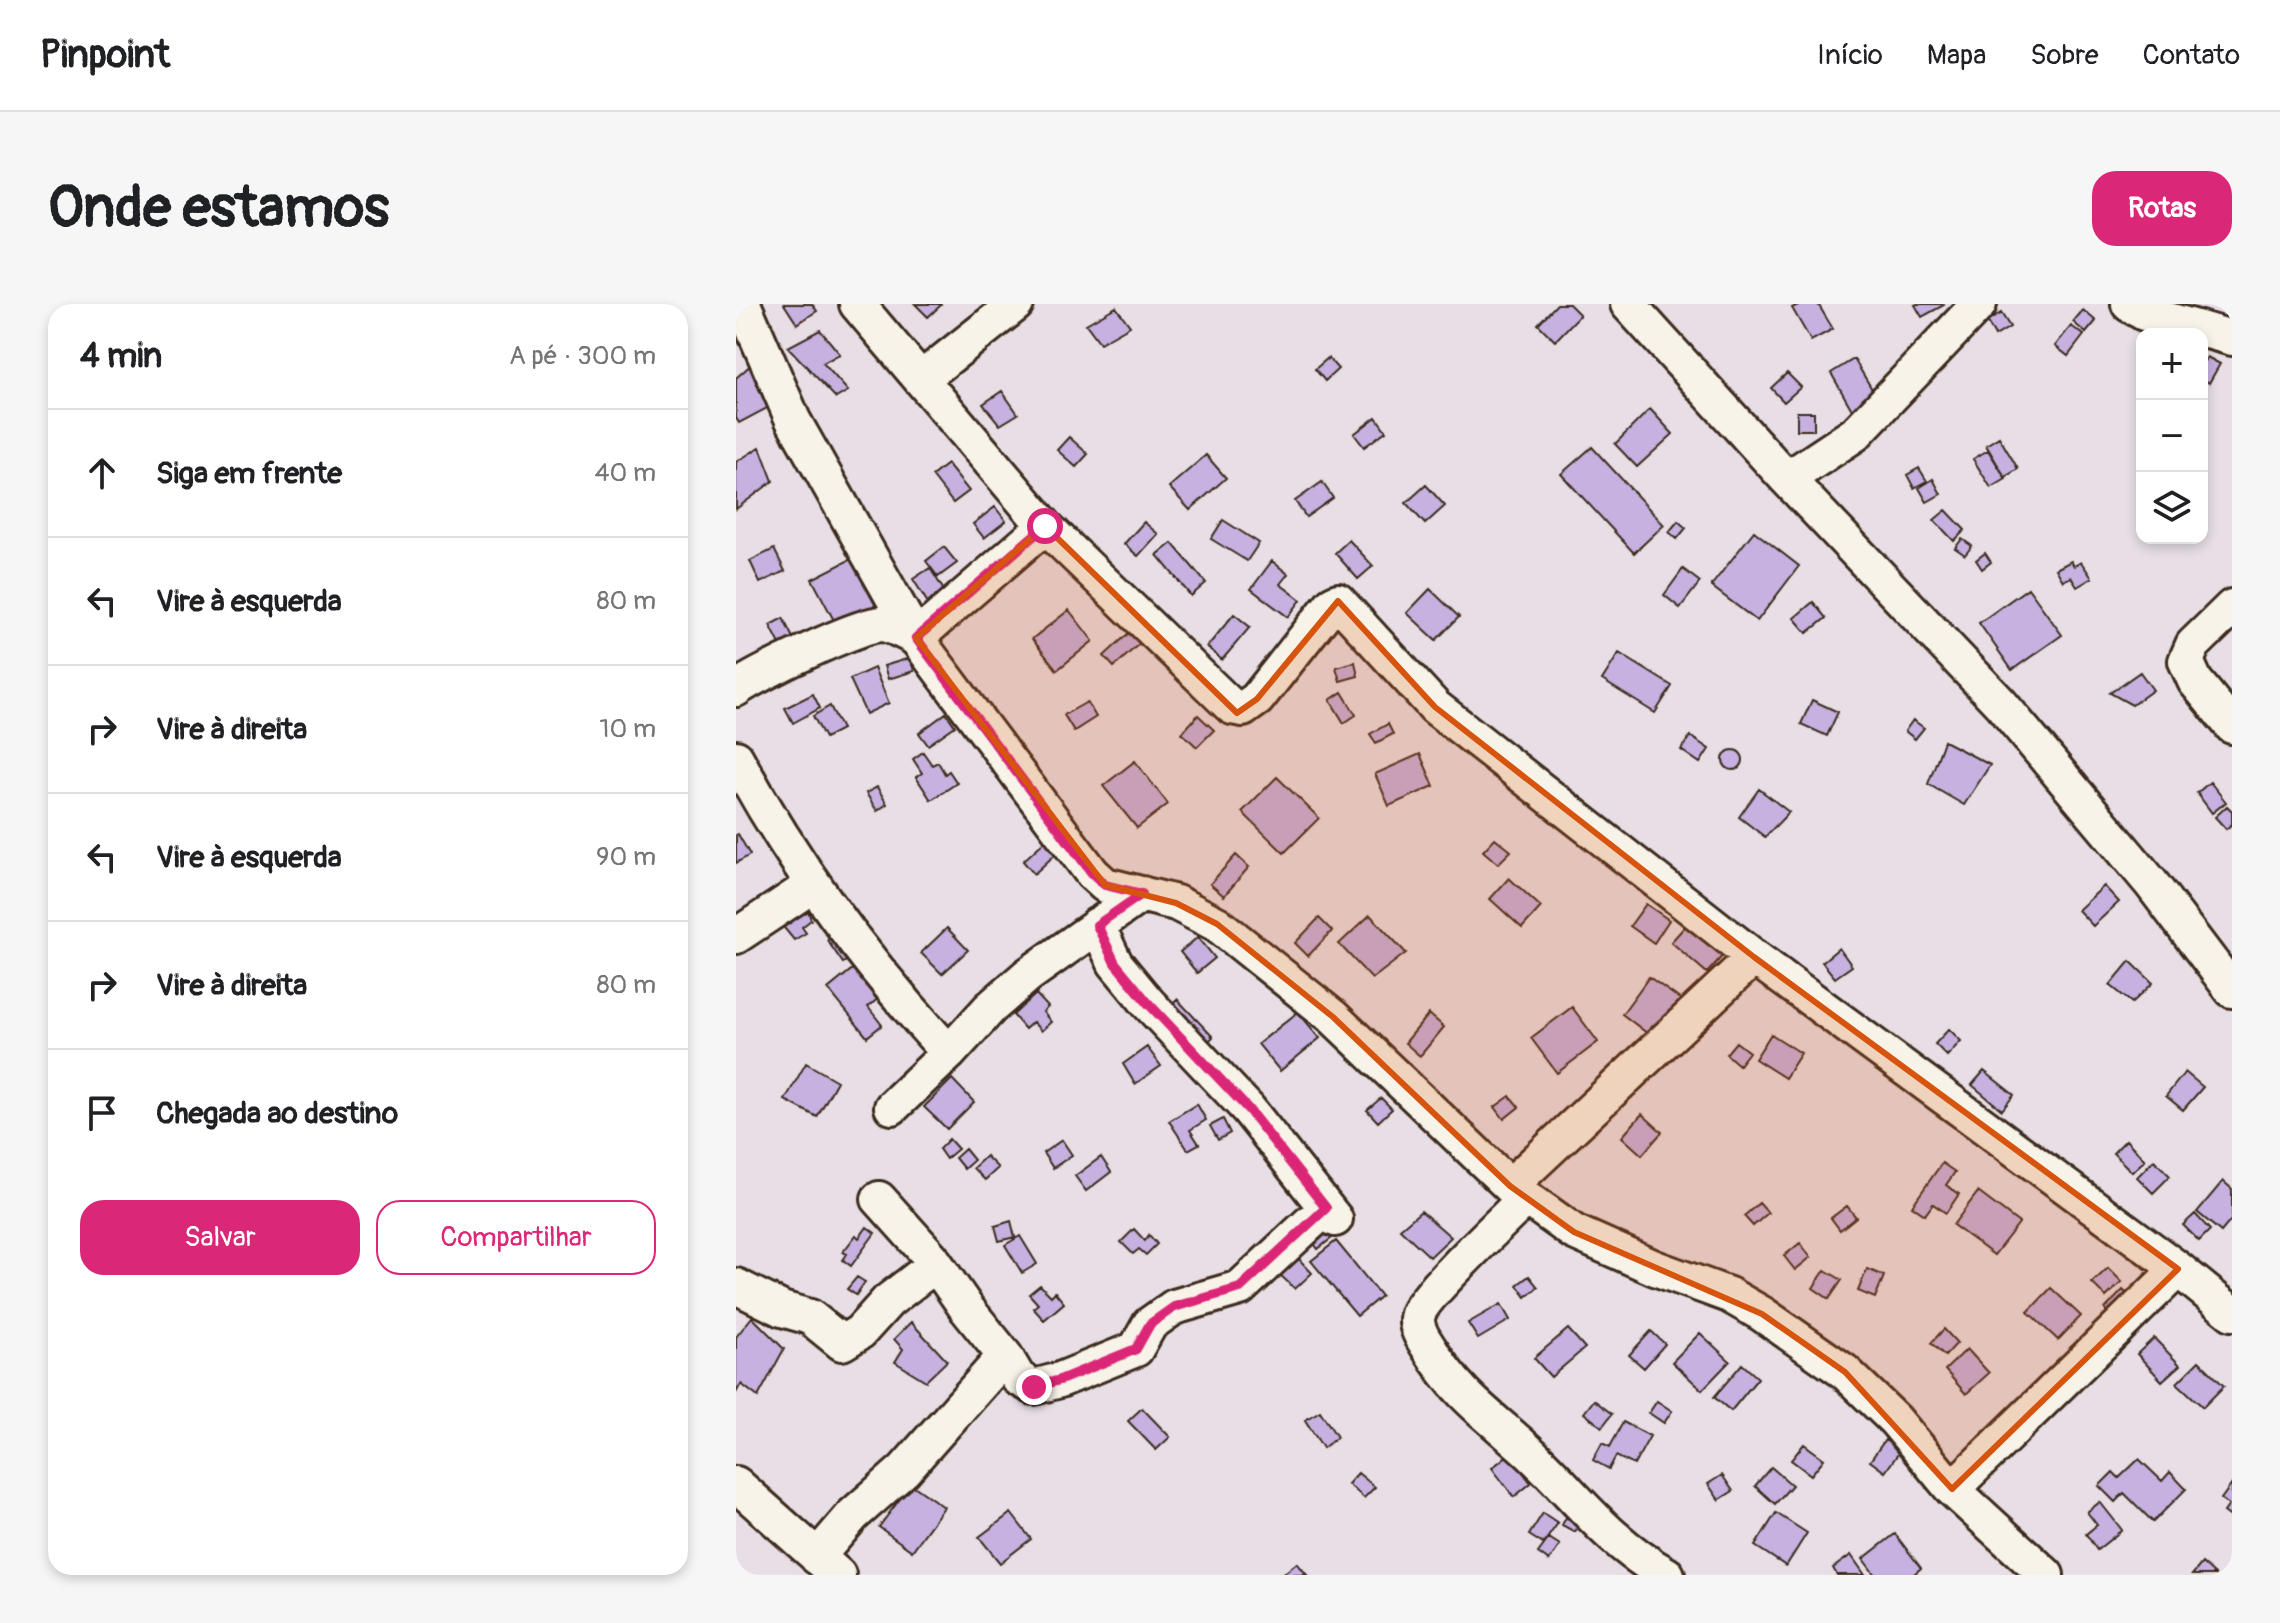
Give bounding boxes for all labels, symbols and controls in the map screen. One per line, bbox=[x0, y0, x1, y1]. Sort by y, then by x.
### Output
text: Pinpoint bbox=[40, 31, 170, 79]
text: Início bbox=[1817, 38, 1883, 73]
text: Mapa bbox=[1927, 38, 1986, 73]
text: Sobre bbox=[2030, 38, 2099, 73]
text: Contato bbox=[2143, 38, 2240, 73]
button: Rotas bbox=[2092, 171, 2232, 246]
text: Onde estamos bbox=[48, 174, 389, 243]
map controls bbox=[2136, 328, 2208, 544]
button: + bbox=[2136, 328, 2208, 400]
text: 4 min bbox=[80, 335, 162, 378]
text: A pé · 300 m bbox=[509, 340, 656, 372]
button: − bbox=[2136, 400, 2208, 472]
icon: ahead bbox=[80, 451, 124, 495]
text: Siga em frente bbox=[156, 455, 342, 492]
text: 40 m bbox=[594, 457, 656, 489]
button: layers bbox=[2136, 472, 2208, 544]
route start bbox=[1027, 508, 1063, 544]
icon: left bbox=[80, 579, 124, 623]
text: Vire à esquerda bbox=[156, 583, 342, 620]
text: 80 m bbox=[596, 585, 656, 617]
icon: right bbox=[80, 707, 124, 751]
text: Vire à direita bbox=[156, 711, 307, 748]
text: 10 m bbox=[599, 713, 656, 745]
icon: left bbox=[80, 835, 124, 879]
text: Vire à esquerda bbox=[156, 839, 342, 876]
text: 90 m bbox=[596, 841, 656, 873]
icon: right bbox=[80, 963, 124, 1007]
text: Vire à direita bbox=[156, 967, 307, 1004]
text: 80 m bbox=[596, 969, 656, 1001]
icon: arrive bbox=[80, 1091, 124, 1135]
text: Chegada ao destino bbox=[156, 1095, 398, 1132]
button: Salvar bbox=[80, 1200, 360, 1275]
button: Compartilhar bbox=[376, 1200, 656, 1275]
route end bbox=[1016, 1369, 1052, 1405]

